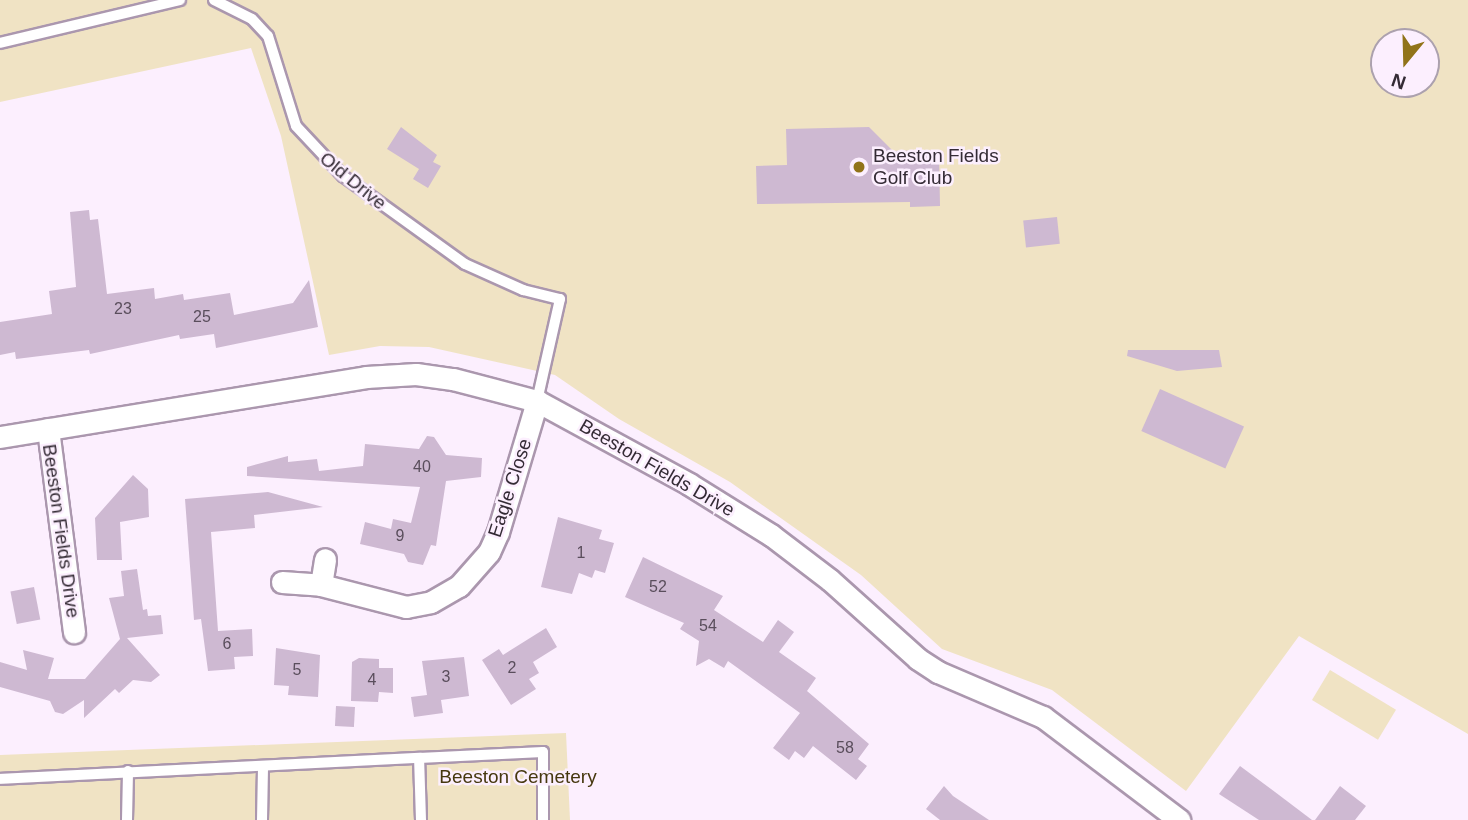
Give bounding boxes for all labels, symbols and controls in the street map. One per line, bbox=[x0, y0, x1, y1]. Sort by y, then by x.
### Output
north arrow bbox=[1370, 28, 1440, 98]
text: N bbox=[1389, 69, 1409, 94]
place label: Beeston Fields Golf Club bbox=[873, 145, 999, 189]
street label: Old Drive bbox=[315, 147, 391, 215]
marker: Beeston Fields Golf Club bbox=[851, 159, 867, 175]
house number: 23 bbox=[114, 299, 132, 319]
house number: 25 bbox=[193, 307, 211, 327]
street label: Beeston Fields Drive bbox=[575, 414, 739, 522]
street label: Eagle Close bbox=[483, 436, 537, 540]
street label: Beeston Fields Drive bbox=[38, 443, 84, 619]
house number: 40 bbox=[413, 457, 431, 477]
house number: 9 bbox=[396, 526, 404, 546]
house number: 1 bbox=[577, 543, 585, 563]
house number: 52 bbox=[649, 577, 667, 597]
house number: 54 bbox=[699, 616, 717, 636]
house number: 6 bbox=[223, 634, 231, 654]
house number: 2 bbox=[508, 658, 516, 678]
house number: 5 bbox=[293, 660, 301, 680]
house number: 3 bbox=[442, 667, 450, 687]
house number: 4 bbox=[368, 670, 376, 690]
house number: 58 bbox=[836, 738, 854, 758]
park label: Beeston Cemetery bbox=[439, 766, 597, 788]

